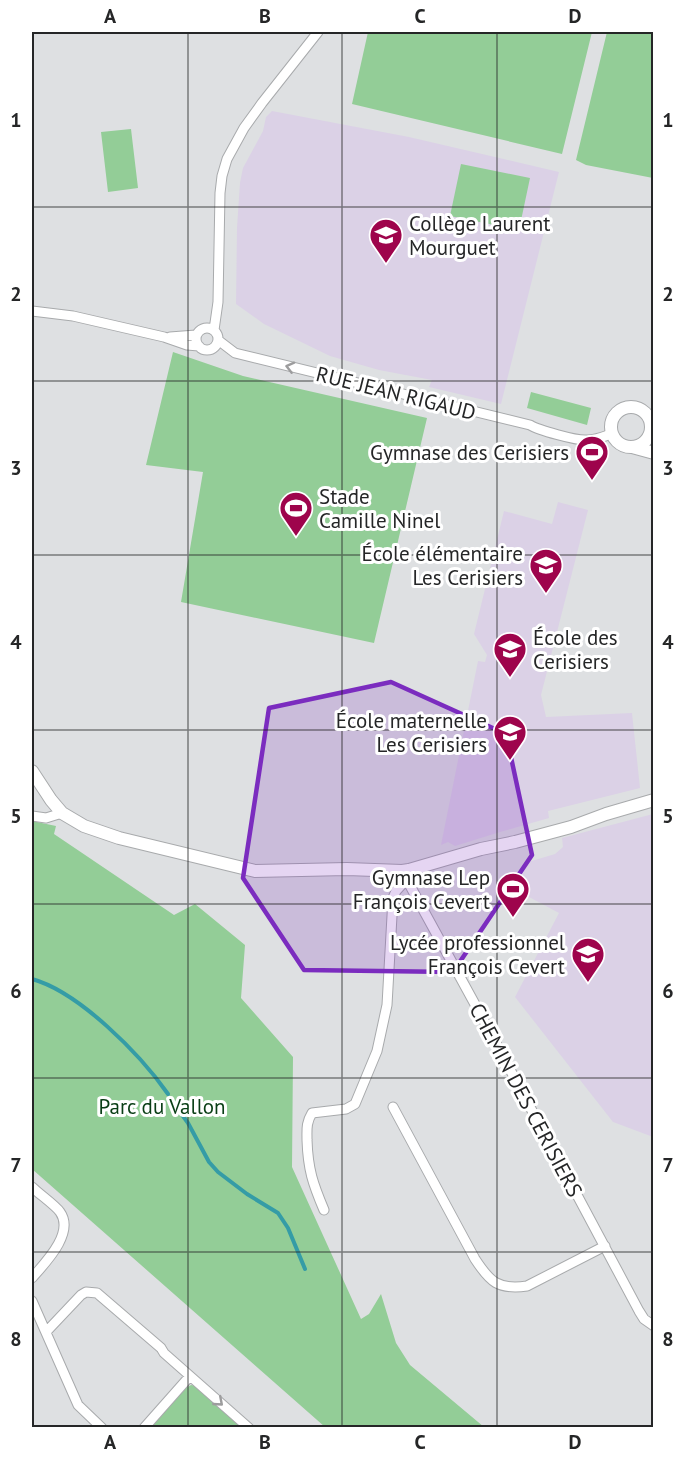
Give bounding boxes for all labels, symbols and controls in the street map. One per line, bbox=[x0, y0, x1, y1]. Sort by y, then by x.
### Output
text: A bbox=[104, 3, 117, 29]
text: B bbox=[259, 3, 271, 29]
text: C bbox=[414, 3, 426, 29]
text: D bbox=[569, 3, 582, 29]
text: 1 bbox=[10, 107, 22, 133]
text: 1 bbox=[662, 107, 674, 133]
place label: Collège Laurent Mourguet bbox=[409, 210, 550, 261]
school or university icon: Collège Laurent Mourguet bbox=[368, 217, 404, 264]
text: 2 bbox=[10, 281, 22, 307]
text: 2 bbox=[662, 281, 674, 307]
street label: RUE JEAN RIGAUD bbox=[313, 360, 479, 426]
one-way arrow bbox=[286, 361, 296, 374]
sports icon: Gymnase des Cerisiers bbox=[574, 434, 610, 481]
place label: Gymnase des Cerisiers bbox=[370, 439, 569, 466]
text: 3 bbox=[10, 455, 22, 481]
text: 3 bbox=[662, 455, 674, 481]
place label: Stade Camille Ninel bbox=[319, 483, 440, 534]
sports icon: Stade Camille Ninel bbox=[278, 490, 314, 537]
place label: École élémentaire Les Cerisiers bbox=[361, 540, 523, 591]
school or university icon: École élémentaire Les Cerisiers bbox=[528, 547, 564, 594]
place label: École des Cerisiers bbox=[533, 624, 618, 675]
text: 4 bbox=[10, 629, 22, 655]
text: 4 bbox=[662, 629, 674, 655]
school or university icon: École des Cerisiers bbox=[492, 631, 528, 678]
place label: École maternelle Les Cerisiers bbox=[336, 707, 487, 758]
school or university icon: École maternelle Les Cerisiers bbox=[492, 714, 528, 761]
text: 5 bbox=[10, 803, 22, 829]
text: 5 bbox=[662, 803, 674, 829]
place label: Gymnase Lep François Cevert bbox=[353, 864, 490, 915]
sports icon: Gymnase Lep François Cevert bbox=[495, 871, 531, 918]
place label: Lycée professionnel François Cevert bbox=[390, 929, 565, 980]
school or university icon: Lycée professionnel François Cevert bbox=[570, 936, 606, 983]
text: 6 bbox=[10, 978, 22, 1004]
text: 6 bbox=[662, 978, 674, 1004]
street label: CHEMIN DES CERISIERS bbox=[463, 998, 589, 1202]
park label: Parc du Vallon bbox=[98, 1093, 226, 1120]
text: 7 bbox=[10, 1152, 22, 1178]
text: 7 bbox=[662, 1152, 674, 1178]
text: 8 bbox=[10, 1326, 22, 1352]
text: 8 bbox=[662, 1326, 674, 1352]
one-way arrow bbox=[212, 1395, 223, 1406]
text: A bbox=[104, 1429, 117, 1455]
text: B bbox=[259, 1429, 271, 1455]
text: C bbox=[414, 1429, 426, 1455]
text: D bbox=[569, 1429, 582, 1455]

